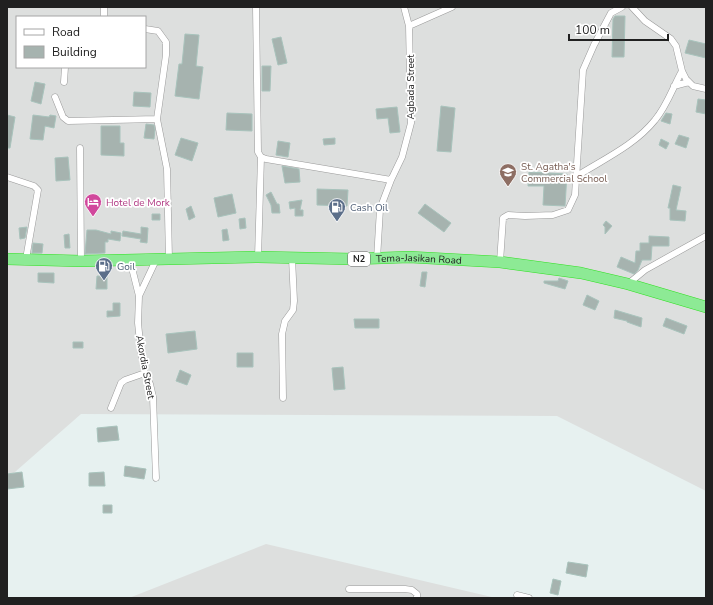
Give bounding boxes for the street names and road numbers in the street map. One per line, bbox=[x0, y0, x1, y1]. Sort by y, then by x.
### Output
street label: Agbada Street bbox=[404, 54, 418, 120]
street label: Tema-Jasikan Road bbox=[376, 251, 462, 268]
road number: N2 bbox=[348, 252, 370, 266]
street label: Akordia Street bbox=[132, 334, 158, 401]

